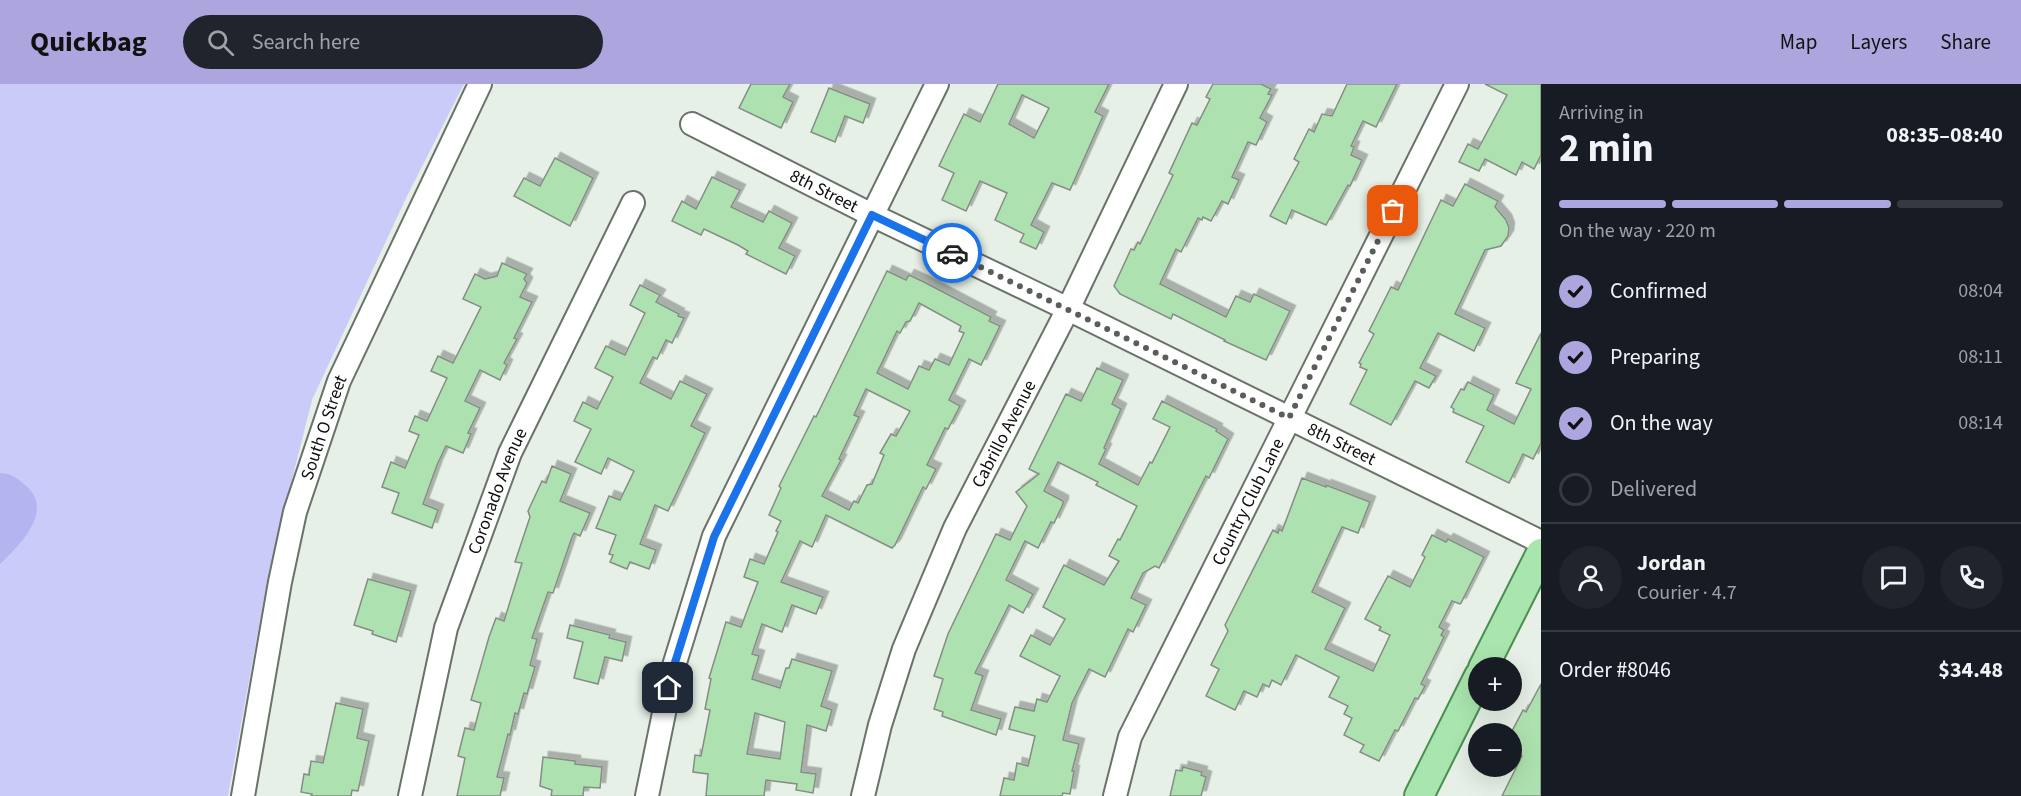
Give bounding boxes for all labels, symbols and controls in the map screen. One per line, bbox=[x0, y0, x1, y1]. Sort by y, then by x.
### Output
search box bbox=[183, 15, 603, 69]
text: Quickbag bbox=[30, 22, 147, 62]
icon: search bbox=[204, 26, 237, 59]
text: Search here bbox=[252, 26, 360, 58]
text: Map bbox=[1780, 27, 1817, 57]
text: Layers bbox=[1850, 27, 1907, 57]
text: Share bbox=[1940, 27, 1991, 57]
text: Arriving in bbox=[1559, 99, 1644, 127]
text: 08:35–08:40 bbox=[1886, 119, 2003, 151]
text: 2 min bbox=[1559, 121, 1654, 177]
street label: 8th Street bbox=[785, 163, 862, 219]
pin bbox=[1367, 185, 1418, 236]
icon: bag bbox=[1376, 194, 1409, 227]
text: On the way · 220 m bbox=[1559, 217, 1716, 245]
courier bbox=[922, 223, 982, 283]
icon: car bbox=[936, 237, 969, 270]
icon: check bbox=[1559, 275, 1592, 308]
text: Confirmed bbox=[1610, 275, 1707, 307]
text: 08:04 bbox=[1958, 277, 2003, 305]
icon: check bbox=[1559, 341, 1592, 374]
text: Preparing bbox=[1610, 341, 1700, 373]
text: 08:11 bbox=[1958, 343, 2003, 371]
street label: South O Street bbox=[295, 371, 353, 483]
street label: Cabrillo Avenue bbox=[966, 376, 1042, 492]
icon: check bbox=[1559, 407, 1592, 440]
text: On the way bbox=[1610, 407, 1713, 439]
text: 08:14 bbox=[1958, 409, 2003, 437]
street label: 8th Street bbox=[1303, 417, 1380, 472]
street label: Coronado Avenue bbox=[462, 424, 533, 558]
street label: Country Club Lane bbox=[1206, 434, 1291, 570]
text: Delivered bbox=[1610, 473, 1697, 505]
button: person bbox=[1559, 546, 1622, 609]
button: chat bbox=[1862, 546, 1925, 609]
button: phone bbox=[1940, 546, 2003, 609]
text: Jordan bbox=[1637, 547, 1706, 579]
text: Courier · 4.7 bbox=[1637, 579, 1737, 607]
text: Order #8046 bbox=[1559, 654, 1671, 686]
text: $34.48 bbox=[1938, 654, 2003, 686]
map controls bbox=[1468, 657, 1522, 777]
button: + bbox=[1468, 657, 1522, 711]
pin bbox=[642, 662, 693, 713]
icon: home bbox=[651, 671, 684, 704]
button: − bbox=[1468, 723, 1522, 777]

